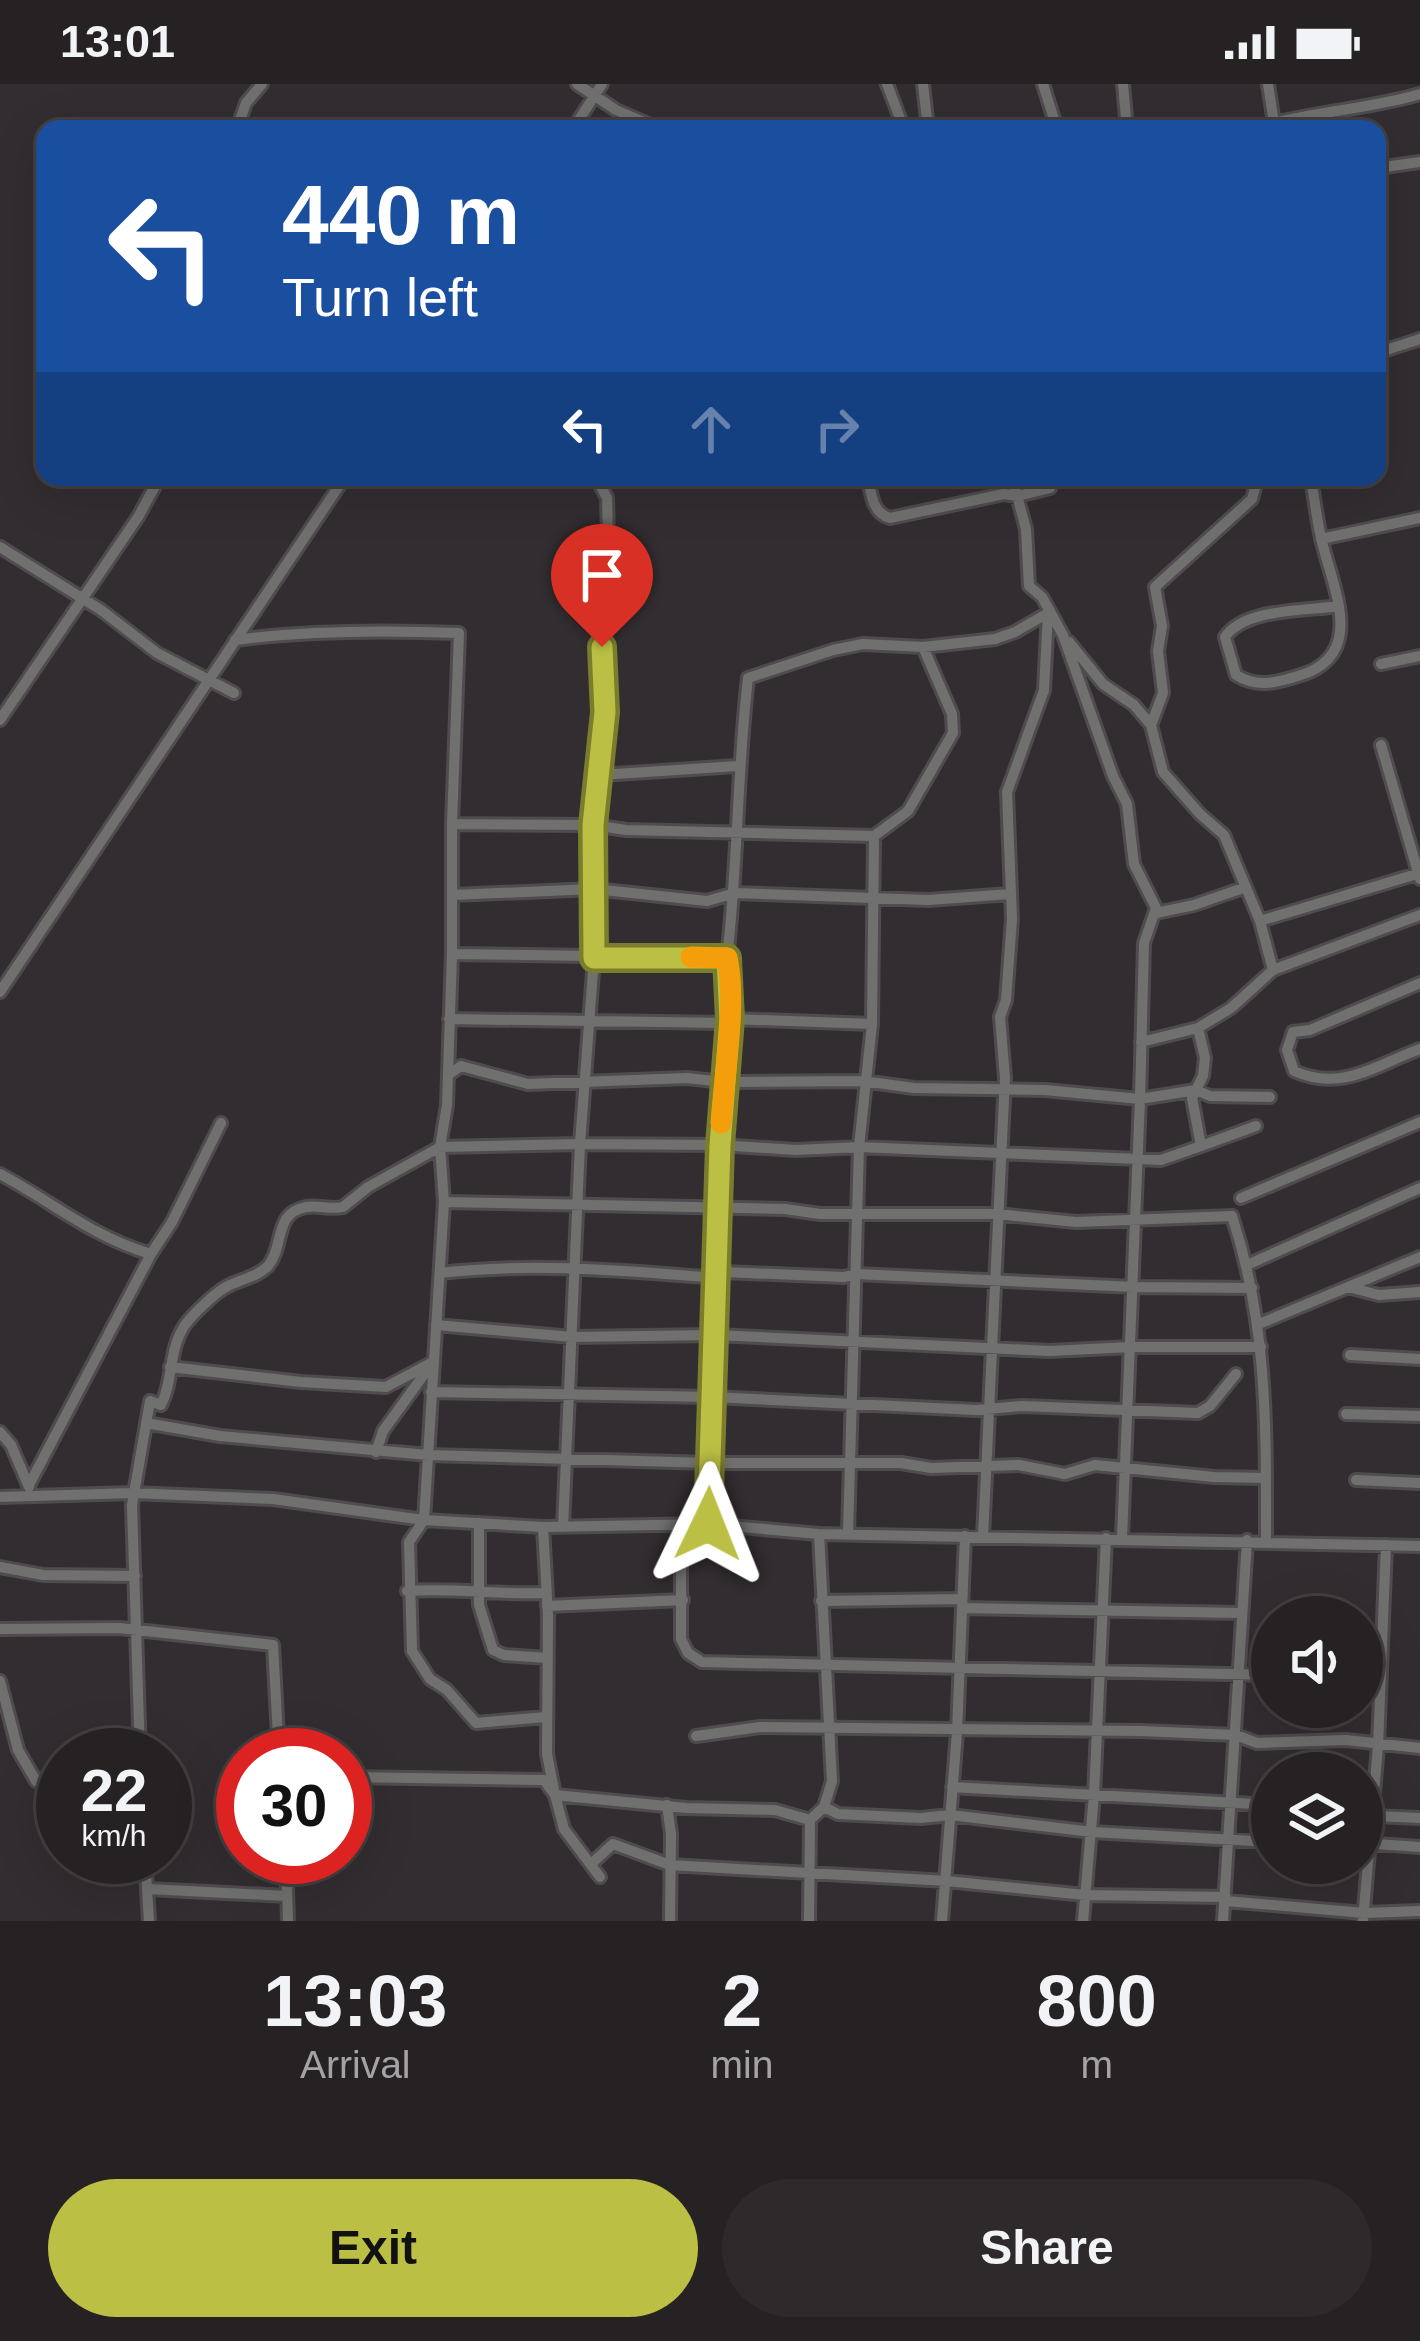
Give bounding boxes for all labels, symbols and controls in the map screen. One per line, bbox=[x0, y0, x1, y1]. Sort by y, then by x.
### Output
text: 13:01 bbox=[60, 16, 175, 67]
icon: left bbox=[84, 168, 240, 324]
text: 440 m bbox=[282, 168, 520, 262]
text: Turn left bbox=[282, 267, 478, 327]
icon: left bbox=[552, 396, 618, 462]
icon: ahead bbox=[678, 396, 744, 462]
icon: right bbox=[804, 396, 870, 462]
pin bbox=[551, 524, 653, 647]
icon: arrive bbox=[569, 542, 635, 608]
position arrow bbox=[645, 1461, 771, 1587]
map controls bbox=[1251, 1596, 1383, 1884]
button: sound bbox=[1251, 1596, 1383, 1728]
speed limit sign: 30 bbox=[216, 1728, 372, 1884]
button: layers bbox=[1251, 1752, 1383, 1884]
text: 22 bbox=[81, 1757, 147, 1824]
text: km/h bbox=[81, 1819, 147, 1852]
text: 13:03 bbox=[263, 1961, 447, 2041]
text: 2 bbox=[722, 1961, 762, 2041]
text: 800 bbox=[1037, 1961, 1157, 2041]
text: Arrival bbox=[300, 2043, 411, 2086]
text: min bbox=[711, 2043, 773, 2086]
text: m bbox=[1080, 2043, 1113, 2086]
button: Exit bbox=[48, 2179, 698, 2317]
button: Share bbox=[722, 2179, 1372, 2317]

